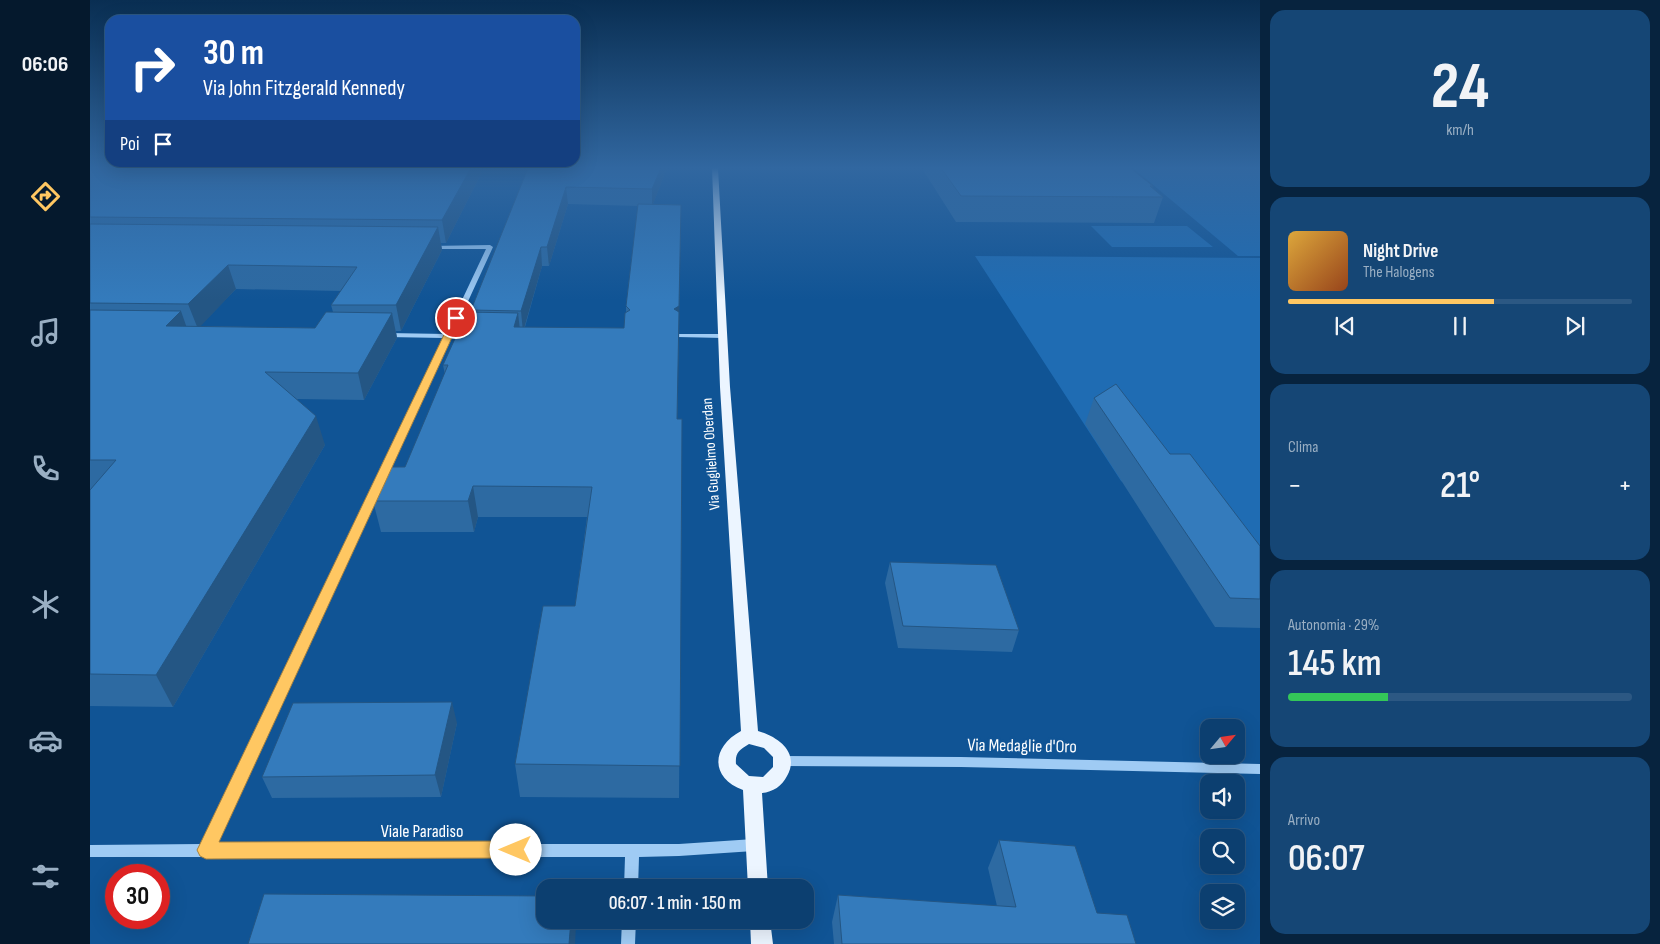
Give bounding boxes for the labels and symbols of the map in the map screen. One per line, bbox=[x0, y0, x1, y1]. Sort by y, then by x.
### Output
pin bbox=[435, 297, 477, 339]
street label: Via Guglielmo Oberdan bbox=[698, 397, 724, 511]
north arrow bbox=[1200, 719, 1245, 764]
street label: Via Medaglie d'Oro bbox=[967, 735, 1077, 757]
street label: Viale Paradiso bbox=[381, 821, 463, 842]
position arrow bbox=[489, 823, 541, 875]
speed limit sign: 30 bbox=[105, 864, 170, 929]

